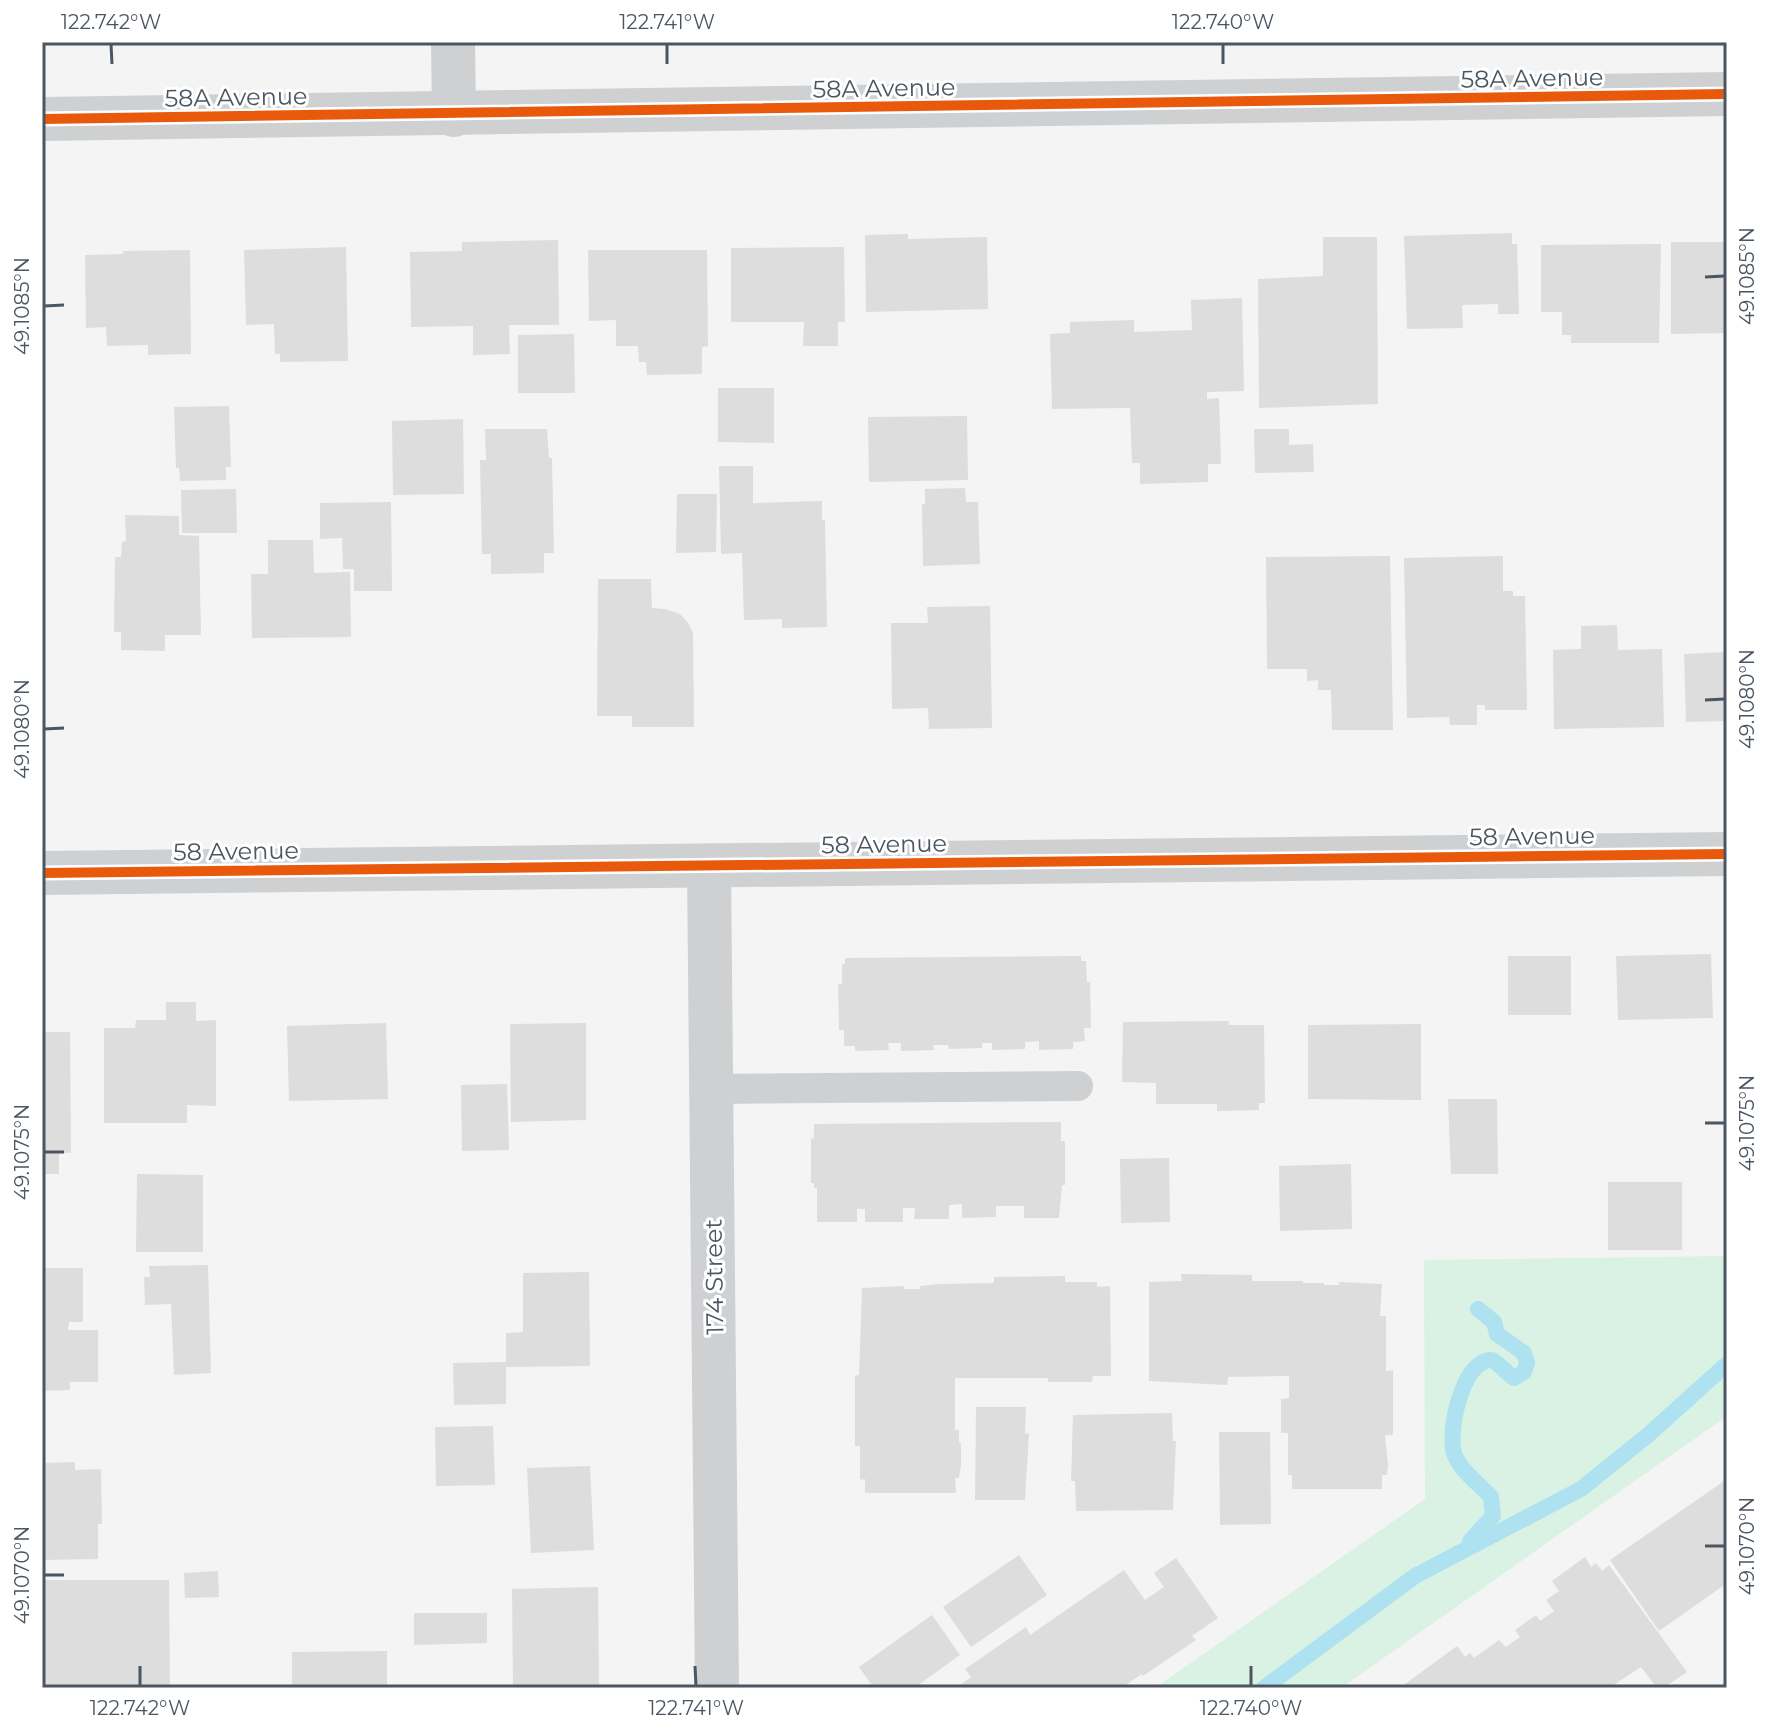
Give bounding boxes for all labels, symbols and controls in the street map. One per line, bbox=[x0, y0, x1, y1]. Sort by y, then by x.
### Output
text: 122.742°W bbox=[61, 10, 161, 34]
text: 122.741°W bbox=[619, 10, 715, 34]
text: 122.740°W bbox=[1172, 10, 1274, 34]
street label: 58A Avenue bbox=[1460, 62, 1604, 94]
street label: 58A Avenue bbox=[812, 72, 956, 104]
street label: 58A Avenue bbox=[164, 81, 308, 113]
text: 49.1085°N bbox=[1735, 227, 1759, 325]
text: 49.1085°N bbox=[10, 257, 34, 355]
text: 49.1080°N bbox=[1735, 649, 1759, 749]
text: 49.1080°N bbox=[10, 679, 34, 779]
street label: 58 Avenue bbox=[1469, 820, 1595, 852]
street label: 58 Avenue bbox=[821, 828, 947, 860]
street label: 58 Avenue bbox=[173, 835, 299, 867]
text: 49.1075°N bbox=[1735, 1075, 1759, 1171]
text: 49.1075°N bbox=[10, 1104, 34, 1200]
street label: 174 Street bbox=[698, 1219, 730, 1335]
text: 49.1070°N bbox=[1735, 1497, 1759, 1595]
text: 49.1070°N bbox=[10, 1526, 34, 1624]
text: 122.742°W bbox=[90, 1696, 190, 1720]
text: 122.741°W bbox=[648, 1696, 744, 1720]
text: 122.740°W bbox=[1200, 1696, 1302, 1720]

